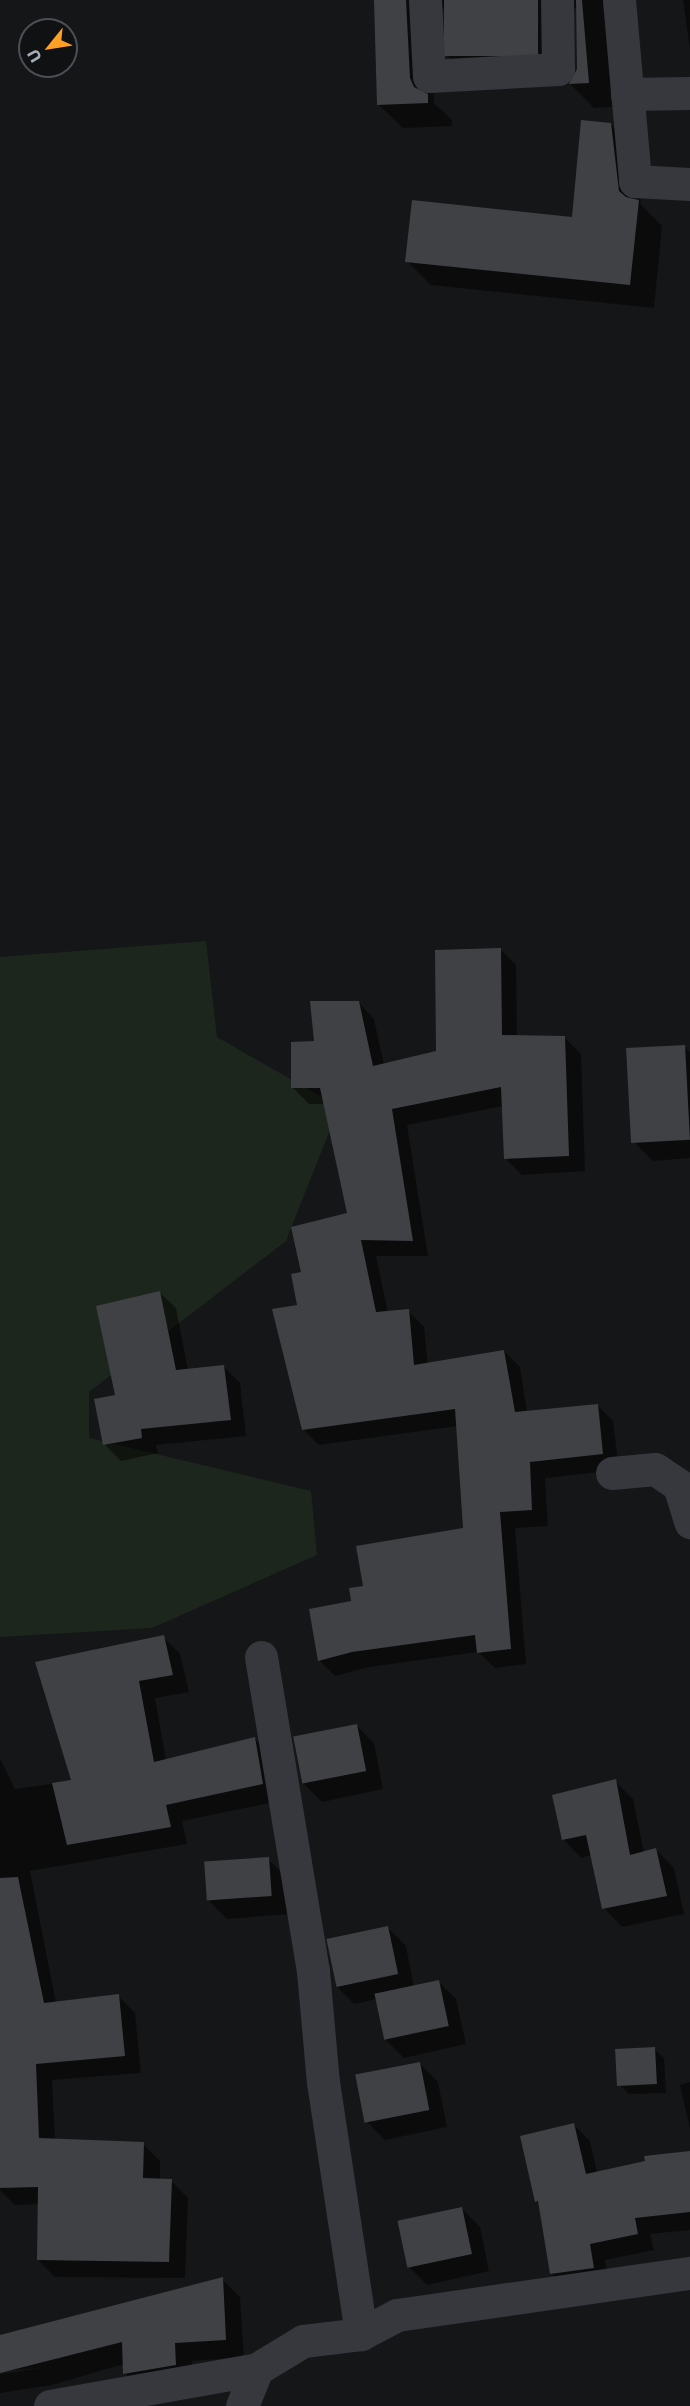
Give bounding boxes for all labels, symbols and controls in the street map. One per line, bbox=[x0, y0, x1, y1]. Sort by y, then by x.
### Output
north arrow bbox=[18, 18, 78, 78]
text: U bbox=[23, 46, 45, 66]

